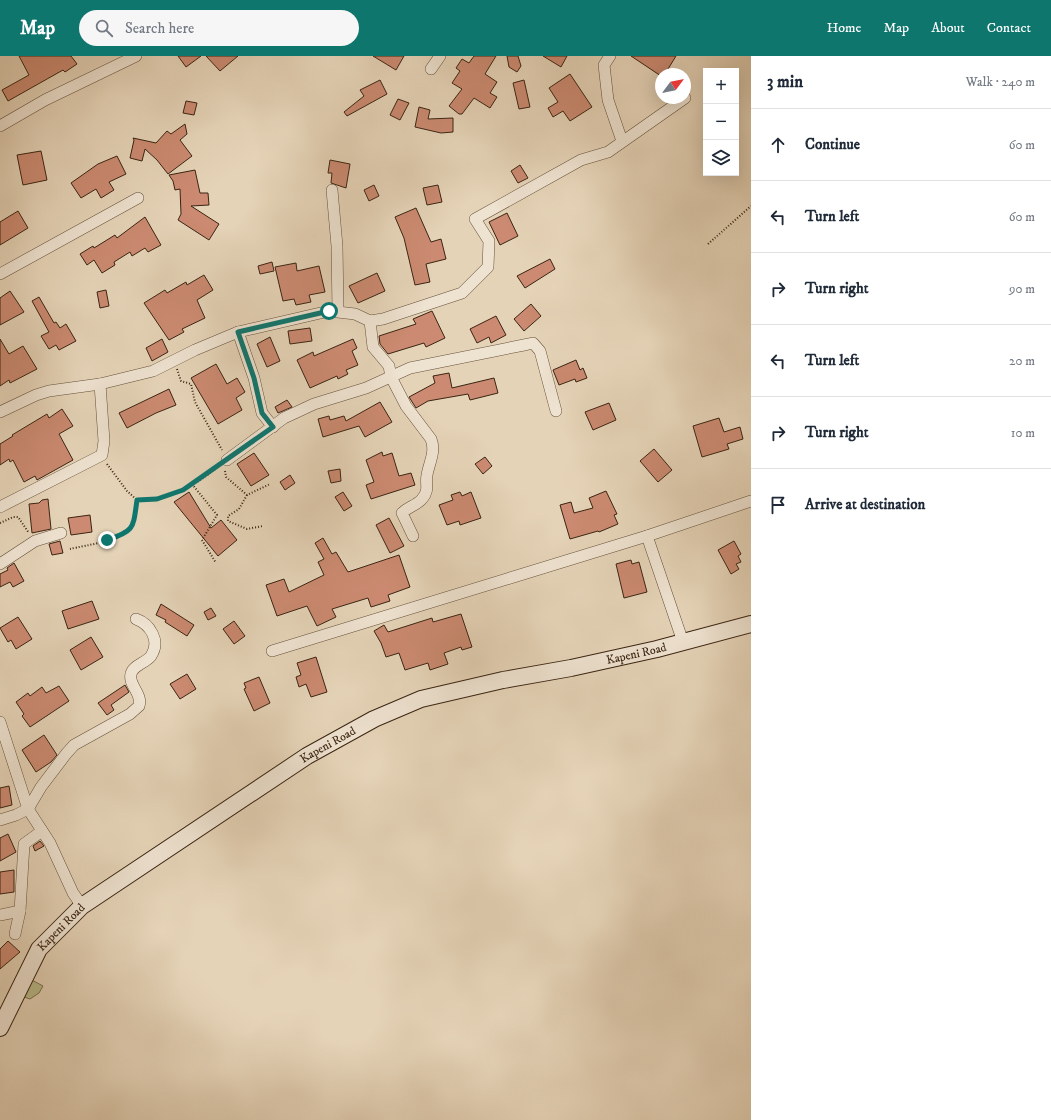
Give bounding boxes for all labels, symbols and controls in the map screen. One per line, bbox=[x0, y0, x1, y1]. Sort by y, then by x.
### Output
search box bbox=[79, 10, 359, 46]
text: Map bbox=[20, 17, 55, 40]
icon: search bbox=[93, 17, 115, 39]
text: Search here bbox=[125, 19, 194, 38]
text: Home bbox=[827, 19, 861, 37]
text: Map bbox=[883, 19, 909, 37]
text: About bbox=[931, 19, 965, 37]
text: Contact bbox=[987, 19, 1031, 37]
north arrow bbox=[655, 68, 691, 104]
map controls bbox=[703, 68, 739, 176]
button: + bbox=[703, 68, 739, 104]
text: 3 min bbox=[767, 71, 803, 93]
text: Walk · 240 m bbox=[966, 74, 1035, 90]
button: − bbox=[703, 104, 739, 140]
icon: ahead bbox=[767, 134, 789, 156]
text: Continue bbox=[805, 135, 860, 154]
text: 60 m bbox=[1009, 137, 1035, 153]
button: layers bbox=[703, 140, 739, 176]
icon: left bbox=[767, 206, 789, 228]
text: Turn left bbox=[805, 207, 859, 226]
text: 60 m bbox=[1009, 209, 1035, 225]
icon: right bbox=[767, 278, 789, 300]
text: Turn right bbox=[805, 279, 868, 298]
text: 90 m bbox=[1009, 281, 1035, 297]
route start bbox=[320, 302, 338, 320]
icon: left bbox=[767, 350, 789, 372]
text: Turn left bbox=[805, 351, 859, 370]
text: 20 m bbox=[1009, 353, 1035, 369]
icon: right bbox=[767, 422, 789, 444]
text: Turn right bbox=[805, 423, 868, 442]
text: 10 m bbox=[1011, 425, 1035, 441]
icon: arrive bbox=[767, 494, 789, 516]
text: Arrive at destination bbox=[805, 495, 925, 514]
route end bbox=[98, 531, 116, 549]
street label: Kapeni Road bbox=[605, 640, 668, 668]
street label: Kapeni Road bbox=[297, 724, 358, 767]
street label: Kapeni Road bbox=[34, 900, 88, 955]

